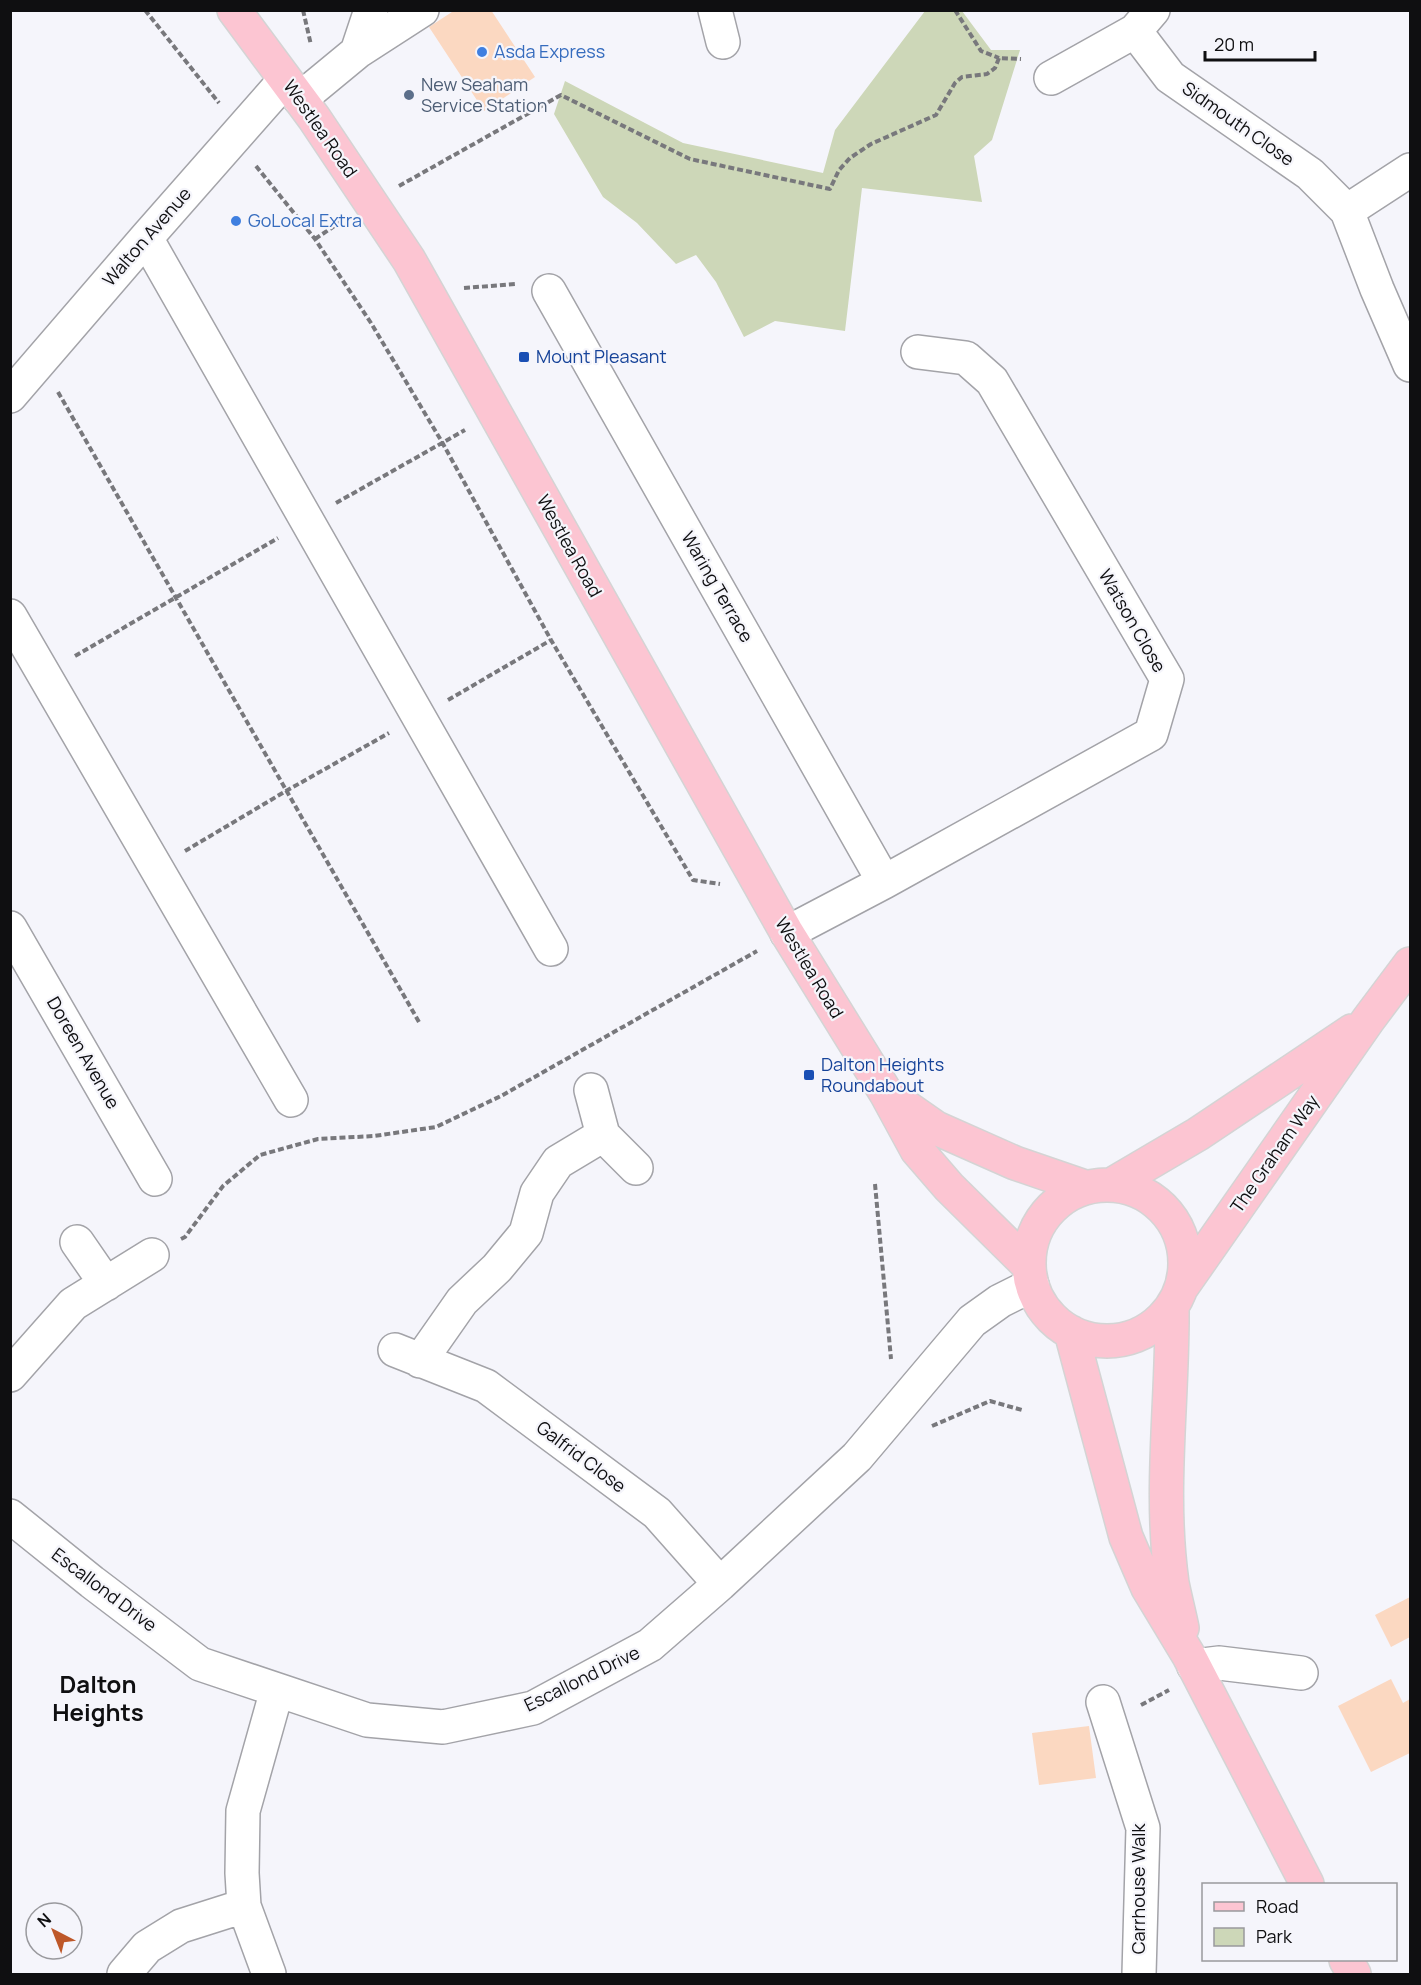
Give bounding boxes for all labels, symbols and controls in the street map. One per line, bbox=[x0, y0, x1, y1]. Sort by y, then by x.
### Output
scale bar bbox=[1205, 24, 1314, 62]
text: 20 m bbox=[1214, 32, 1254, 56]
place label: Asda Express bbox=[494, 39, 605, 63]
marker: Asda Express bbox=[475, 45, 489, 59]
place label: New Seaham Service Station bbox=[421, 72, 547, 117]
street label: Westlea Road bbox=[278, 75, 363, 182]
street label: Sidmouth Close bbox=[1178, 76, 1299, 171]
marker: New Seaham Service Station bbox=[402, 88, 416, 102]
street label: Walton Avenue bbox=[97, 182, 196, 291]
place label: GoLocal Extra bbox=[248, 208, 362, 232]
marker: GoLocal Extra bbox=[229, 214, 243, 228]
place label: Mount Pleasant bbox=[536, 344, 667, 368]
marker: Mount Pleasant bbox=[517, 350, 531, 364]
street label: Westlea Road bbox=[532, 490, 608, 601]
street label: Waring Terrace bbox=[676, 527, 759, 646]
street label: Watson Close bbox=[1094, 565, 1172, 676]
street label: Westlea Road bbox=[770, 913, 849, 1022]
street label: Doreen Avenue bbox=[42, 992, 126, 1113]
place label: Dalton Heights Roundabout bbox=[821, 1052, 944, 1097]
marker: Dalton Heights Roundabout bbox=[802, 1068, 816, 1082]
street label: The Graham Way bbox=[1225, 1089, 1324, 1217]
street label: Galfrid Close bbox=[532, 1415, 631, 1498]
street label: Escallond Drive bbox=[47, 1542, 162, 1637]
street label: Escallond Drive bbox=[520, 1640, 643, 1716]
district label: Dalton Heights bbox=[52, 1667, 144, 1728]
street label: Carrhouse Walk bbox=[1126, 1823, 1150, 1954]
legend bbox=[1202, 1883, 1397, 1961]
text: Road bbox=[1256, 1894, 1299, 1918]
north arrow bbox=[24, 1901, 84, 1961]
text: N bbox=[32, 1908, 56, 1932]
text: Park bbox=[1256, 1924, 1293, 1948]

